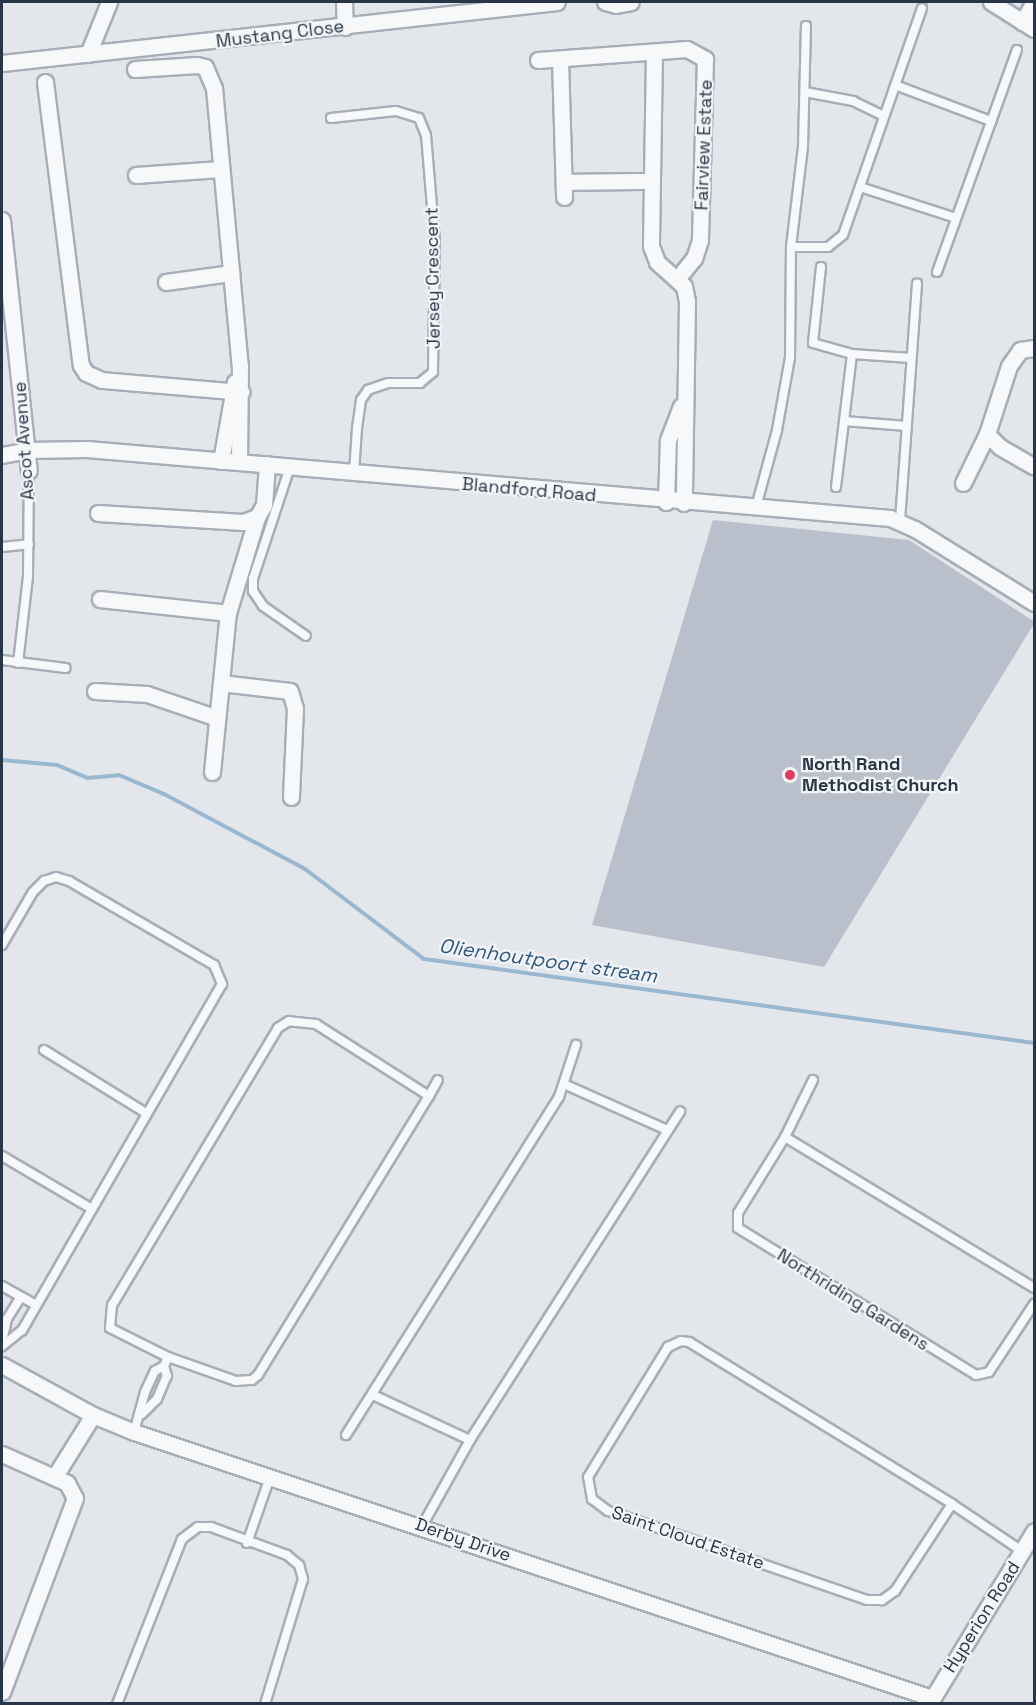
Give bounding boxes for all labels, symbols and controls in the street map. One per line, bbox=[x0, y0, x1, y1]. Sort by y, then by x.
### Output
street label: Mustang Close bbox=[215, 15, 345, 53]
street label: Fairview Estate bbox=[691, 79, 717, 211]
street label: Jersey Crescent bbox=[421, 207, 445, 349]
street label: Ascot Avenue bbox=[9, 381, 39, 501]
street label: Blandford Road bbox=[461, 473, 597, 507]
place label: North Rand Methodist Church bbox=[802, 754, 959, 796]
marker: North Rand Methodist Church bbox=[783, 768, 797, 782]
water label: Olienhoutpoort stream bbox=[437, 934, 659, 988]
street label: Northriding Gardens bbox=[773, 1244, 933, 1356]
street label: Saint Cloud Estate bbox=[609, 1502, 767, 1574]
street label: Derby Drive bbox=[412, 1514, 514, 1566]
street label: Hyperion Road bbox=[939, 1557, 1025, 1677]

